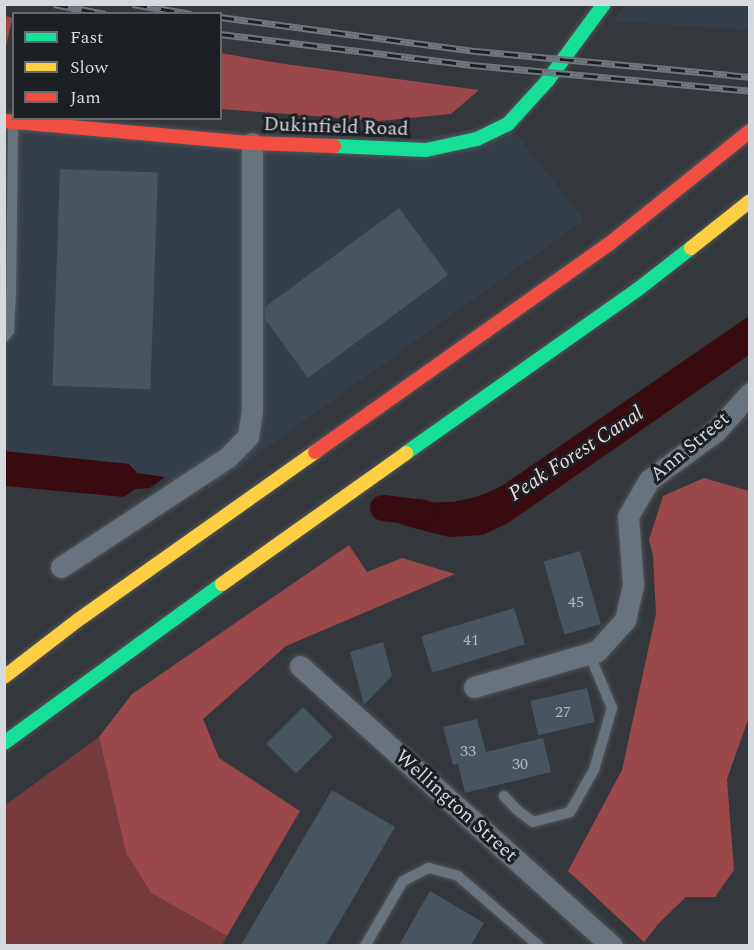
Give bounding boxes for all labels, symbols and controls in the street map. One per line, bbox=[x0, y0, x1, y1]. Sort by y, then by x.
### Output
legend bbox=[12, 12, 222, 120]
text: Fast bbox=[70, 24, 103, 51]
text: Slow bbox=[70, 54, 108, 81]
text: Jam bbox=[70, 84, 101, 111]
street label: Dukinfield Road bbox=[263, 112, 409, 142]
water label: Peak Forest Canal bbox=[504, 401, 648, 507]
street label: Ann Street bbox=[646, 407, 734, 487]
house number: 45 bbox=[568, 592, 584, 612]
house number: 41 bbox=[463, 630, 479, 650]
house number: 27 bbox=[555, 702, 571, 722]
house number: 33 bbox=[460, 741, 476, 761]
street label: Wellington Street bbox=[390, 745, 522, 867]
house number: 30 bbox=[512, 754, 528, 774]

